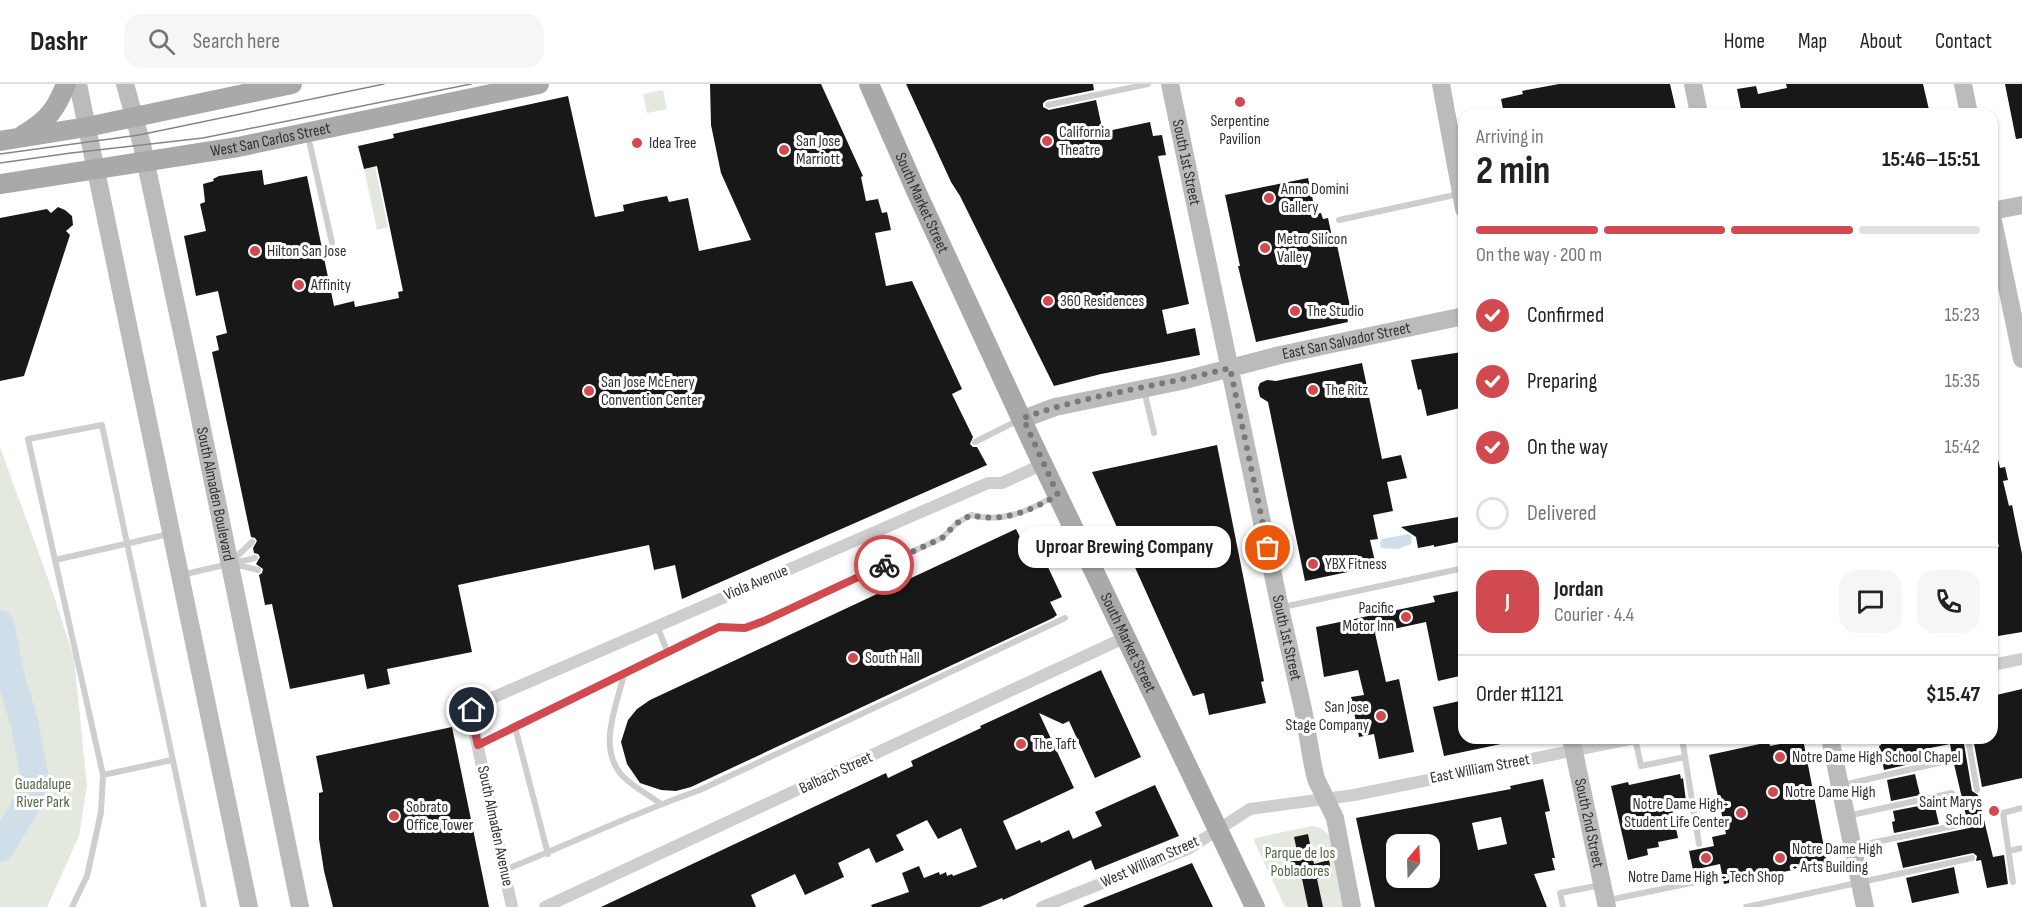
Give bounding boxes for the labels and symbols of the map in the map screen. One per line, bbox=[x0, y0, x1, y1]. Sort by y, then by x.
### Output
marker: Serpentine Pavilion bbox=[1233, 95, 1247, 109]
place label: Serpentine Pavilion bbox=[1210, 112, 1270, 149]
street label: West San Carlos Street bbox=[209, 118, 332, 161]
street label: South 1st Street bbox=[1168, 118, 1205, 207]
place label: California Theatre bbox=[1059, 123, 1110, 160]
place label: San Jose Marriott bbox=[796, 132, 841, 169]
place label: Idea Tree bbox=[649, 134, 697, 153]
marker: California Theatre bbox=[1040, 134, 1054, 148]
marker: Idea Tree bbox=[630, 136, 644, 150]
marker: San Jose Marriott bbox=[777, 143, 791, 157]
street label: South Market Street bbox=[891, 150, 953, 256]
place label: Anno Domini Gallery bbox=[1280, 180, 1349, 217]
marker: Anno Domini Gallery bbox=[1262, 191, 1276, 205]
place label: Metro Silicon Valley bbox=[1277, 230, 1347, 267]
marker: Metro Silicon Valley bbox=[1258, 241, 1272, 255]
place label: Hilton San Jose bbox=[267, 242, 346, 261]
marker: Hilton San Jose bbox=[248, 244, 262, 258]
place label: Affinity bbox=[310, 276, 351, 295]
marker: Affinity bbox=[292, 278, 306, 292]
place label: 360 Residences bbox=[1060, 292, 1144, 311]
marker: 360 Residences bbox=[1041, 294, 1055, 308]
place label: The Studio bbox=[1307, 302, 1364, 321]
marker: The Studio bbox=[1288, 304, 1302, 318]
street label: East San Salvador Street bbox=[1280, 318, 1412, 364]
place label: San Jose McEnery Convention Center bbox=[601, 373, 703, 410]
place label: The Ritz bbox=[1325, 381, 1369, 400]
marker: The Ritz bbox=[1306, 383, 1320, 397]
marker: San Jose McEnery Convention Center bbox=[582, 384, 596, 398]
street label: South Almaden Boulevard bbox=[192, 425, 238, 563]
pin bbox=[1242, 522, 1293, 573]
callout: Uproar Brewing Company bbox=[1019, 527, 1232, 569]
courier bbox=[854, 535, 914, 595]
place label: YBX Fitness bbox=[1325, 555, 1387, 574]
marker: YBX Fitness bbox=[1306, 557, 1320, 571]
street label: Viola Avenue bbox=[721, 561, 791, 605]
street label: South Market Street bbox=[1096, 590, 1160, 696]
street label: South 1st Street bbox=[1268, 593, 1306, 682]
place label: Pacific Motor Inn bbox=[1342, 599, 1394, 636]
marker: Pacific Motor Inn bbox=[1399, 610, 1413, 624]
place label: South Hall bbox=[865, 649, 920, 668]
marker: South Hall bbox=[846, 651, 860, 665]
pin bbox=[446, 684, 497, 735]
place label: San Jose Stage Company bbox=[1286, 698, 1369, 735]
marker: San Jose Stage Company bbox=[1374, 709, 1388, 723]
place label: The Taft bbox=[1033, 735, 1076, 754]
marker: The Taft bbox=[1014, 737, 1028, 751]
street label: Balbach Street bbox=[796, 748, 876, 798]
place label: Notre Dame High School Chapel bbox=[1792, 748, 1961, 767]
street label: East William Street bbox=[1429, 750, 1532, 788]
marker: Notre Dame High School Chapel bbox=[1773, 750, 1787, 764]
street label: South Almaden Avenue bbox=[473, 764, 517, 888]
park label: Guadalupe River Park bbox=[15, 775, 71, 812]
street label: South 2nd Street bbox=[1570, 777, 1608, 870]
place label: Notre Dame High bbox=[1785, 783, 1876, 802]
marker: Notre Dame High bbox=[1766, 785, 1780, 799]
place label: Saint Marys School bbox=[1919, 793, 1982, 830]
place label: Notre Dame High- Student Life Center bbox=[1624, 795, 1729, 832]
place label: Sobrato Office Tower bbox=[406, 798, 474, 835]
marker: Saint Marys School bbox=[1987, 804, 2001, 818]
marker: Notre Dame High- Student Life Center bbox=[1734, 806, 1748, 820]
marker: Sobrato Office Tower bbox=[387, 809, 401, 823]
street label: West William Street bbox=[1098, 832, 1202, 892]
north arrow bbox=[1386, 834, 1440, 888]
place label: Notre Dame High - Arts Building bbox=[1792, 840, 1883, 877]
park label: Parque de los Pobladores bbox=[1265, 844, 1335, 881]
marker: Notre Dame High - Tech Shop bbox=[1699, 851, 1713, 865]
marker: Notre Dame High - Arts Building bbox=[1773, 851, 1787, 865]
place label: Notre Dame High - Tech Shop bbox=[1628, 868, 1784, 887]

